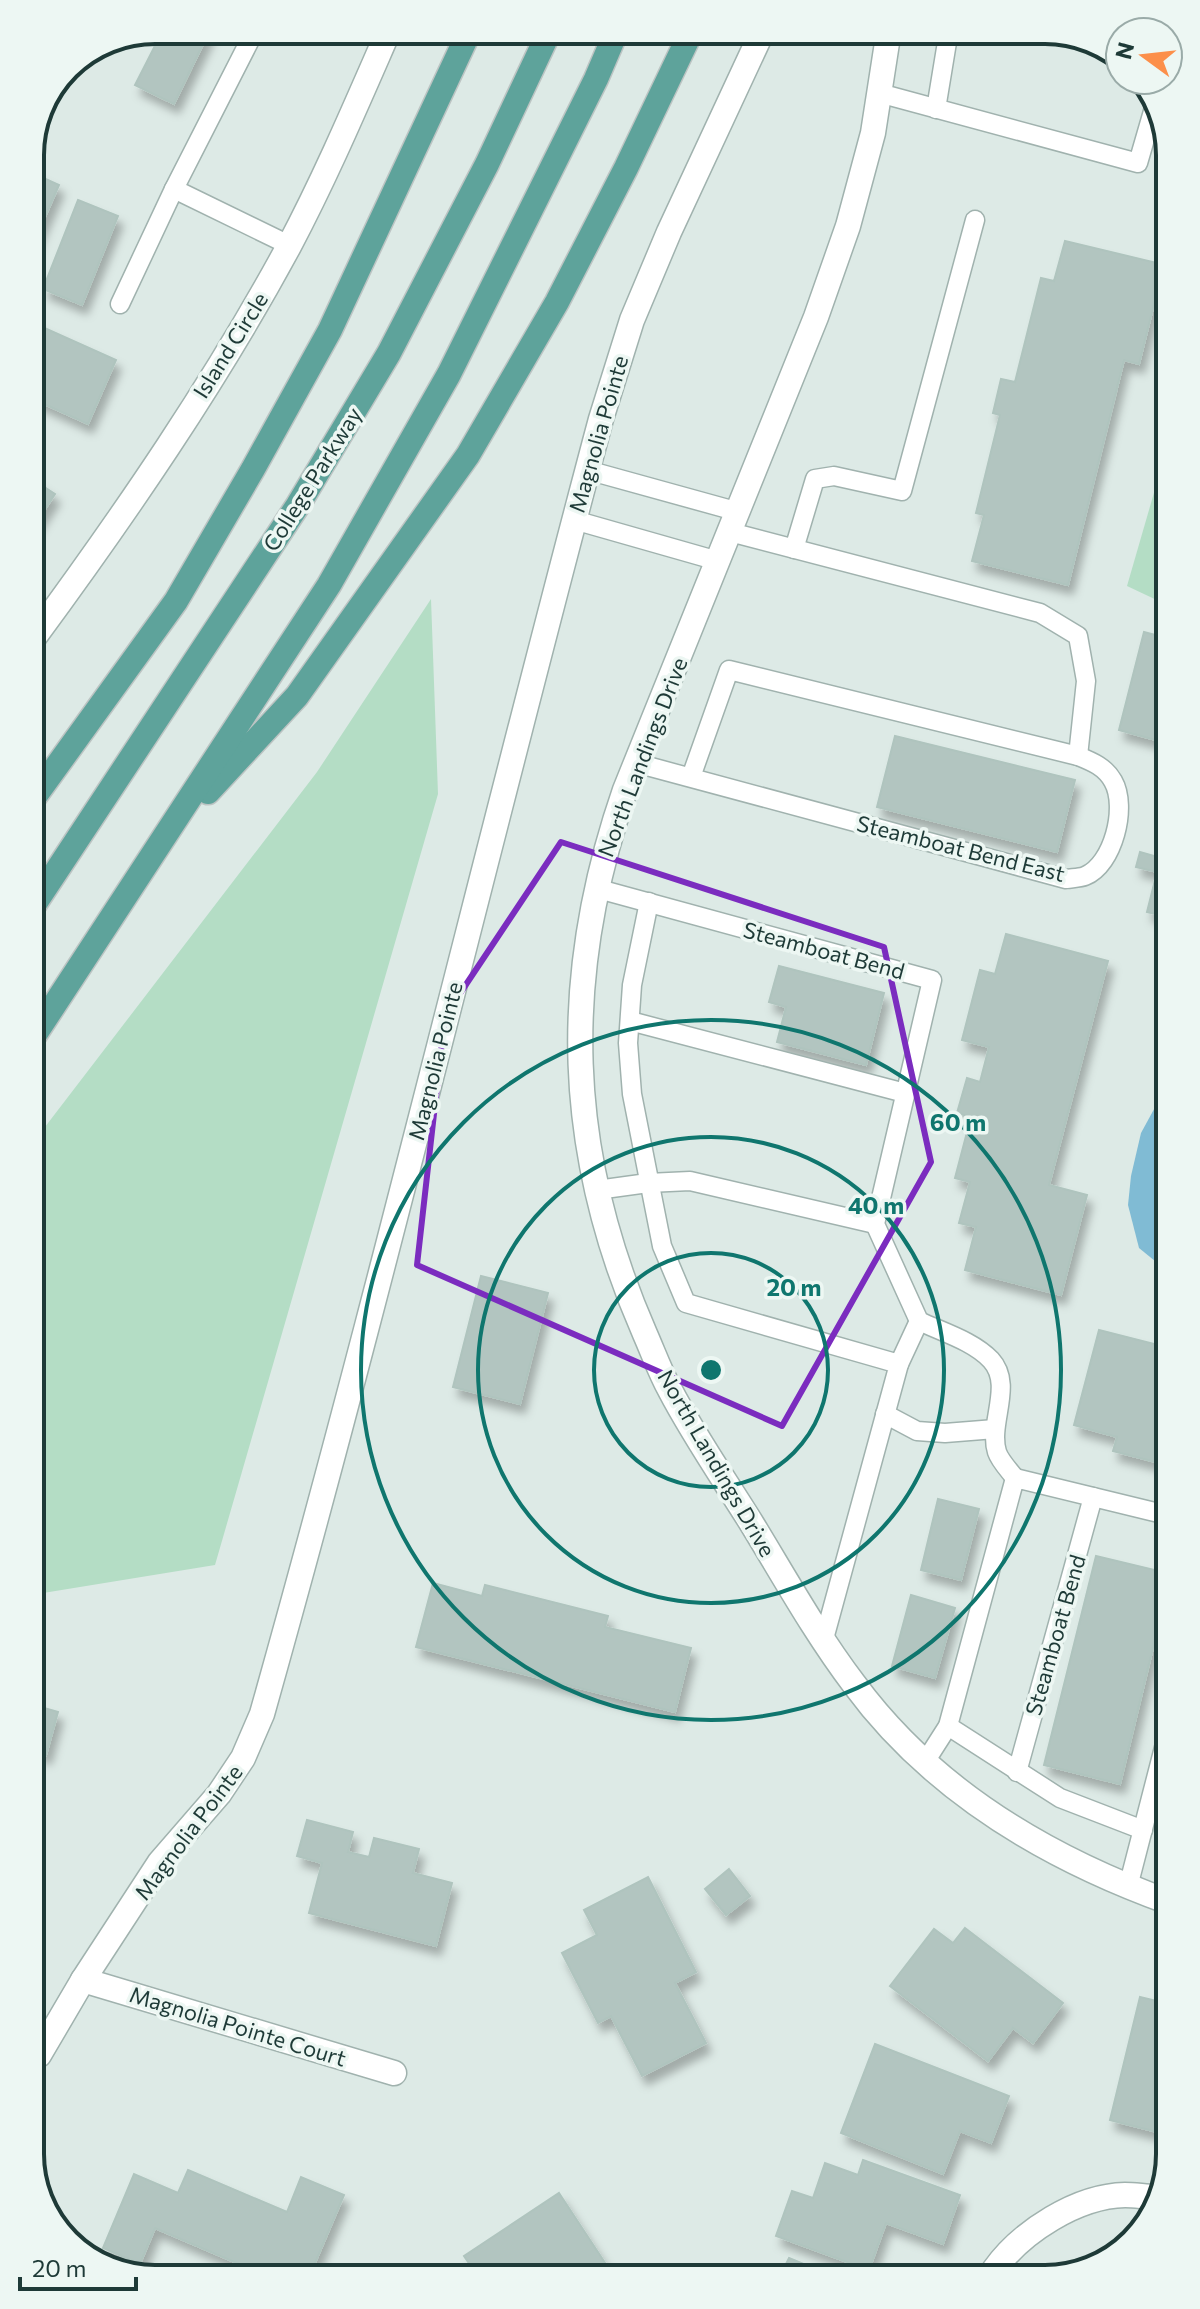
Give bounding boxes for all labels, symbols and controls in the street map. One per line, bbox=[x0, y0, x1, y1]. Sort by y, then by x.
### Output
north arrow bbox=[1104, 16, 1184, 96]
text: N bbox=[1109, 39, 1139, 62]
street label: Island Circle bbox=[187, 287, 273, 403]
street label: Magnolia Pointe bbox=[563, 352, 633, 516]
street label: College Parkway bbox=[257, 402, 367, 556]
street label: North Landings Drive bbox=[592, 654, 692, 860]
street label: Steamboat Bend East bbox=[854, 809, 1068, 887]
street label: Steamboat Bend bbox=[740, 915, 908, 985]
street label: Magnolia Pointe bbox=[402, 979, 468, 1143]
text: 60 m bbox=[930, 1107, 986, 1136]
text: 40 m bbox=[848, 1190, 904, 1219]
text: 20 m bbox=[767, 1272, 821, 1301]
centre of rings bbox=[697, 1356, 725, 1384]
street label: North Landings Drive bbox=[652, 1365, 782, 1561]
street label: Steamboat Bend bbox=[1019, 1552, 1091, 1718]
street label: Magnolia Pointe bbox=[128, 1759, 248, 1905]
street label: Magnolia Pointe Court bbox=[127, 1980, 349, 2072]
scale bar bbox=[20, 2241, 136, 2291]
text: 20 m bbox=[32, 2253, 86, 2282]

